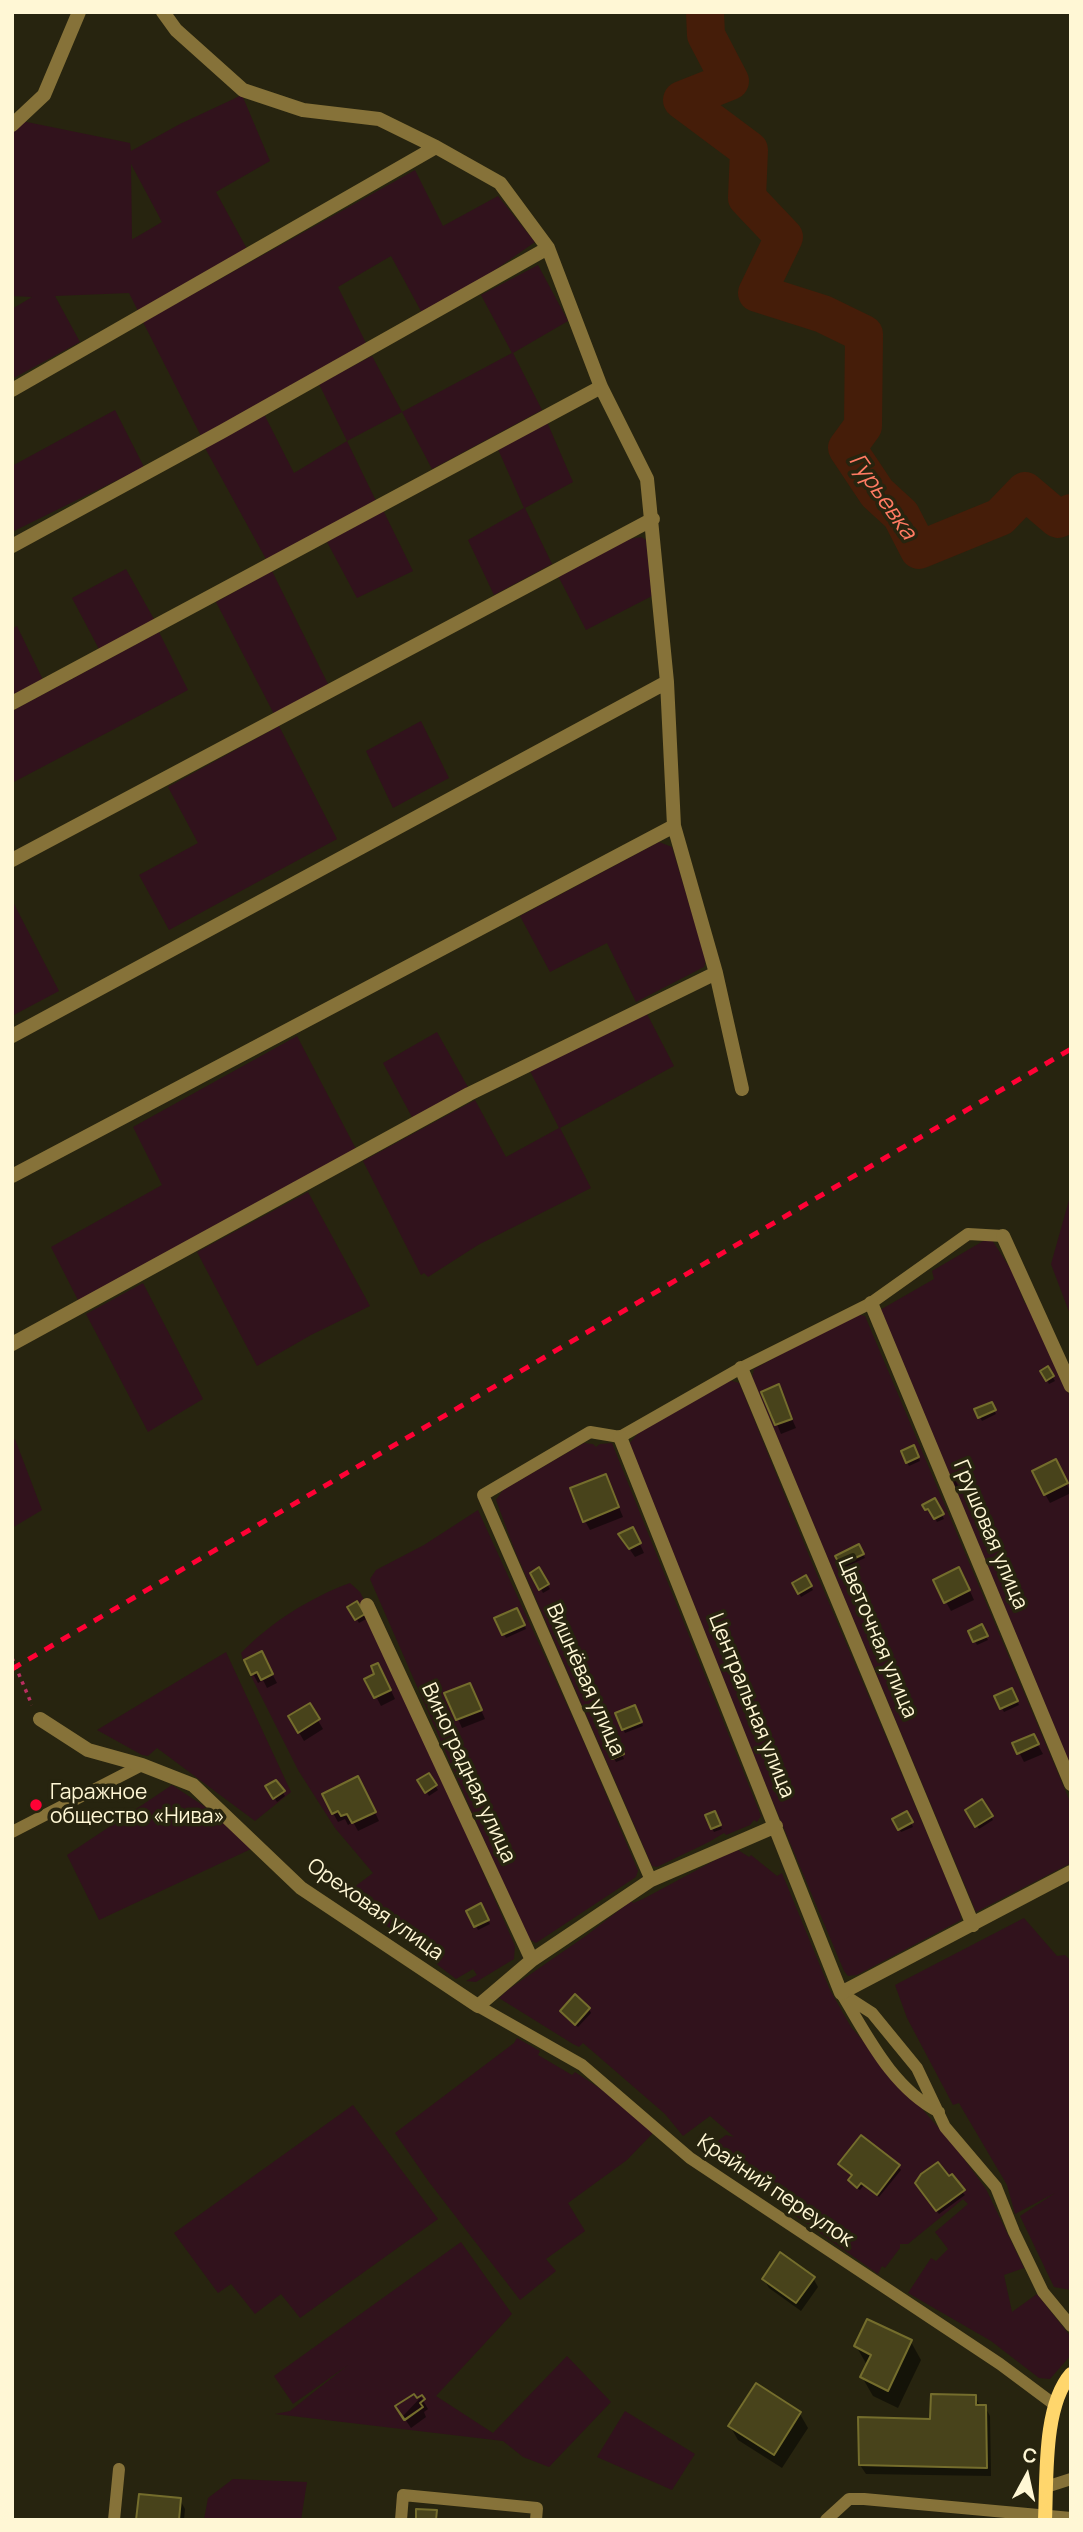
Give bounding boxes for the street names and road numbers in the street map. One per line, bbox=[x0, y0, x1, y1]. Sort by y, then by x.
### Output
street label: Грушовая улица bbox=[947, 1457, 1033, 1613]
street label: Цветочная улица bbox=[832, 1554, 922, 1722]
street label: Вишнёвая улица bbox=[540, 1600, 630, 1760]
street label: Центральная улица bbox=[702, 1610, 800, 1802]
street label: Виноградная улица bbox=[415, 1679, 521, 1867]
street label: Ореховая улица bbox=[302, 1854, 448, 1966]
street label: Крайний переулок bbox=[692, 2129, 858, 2253]

